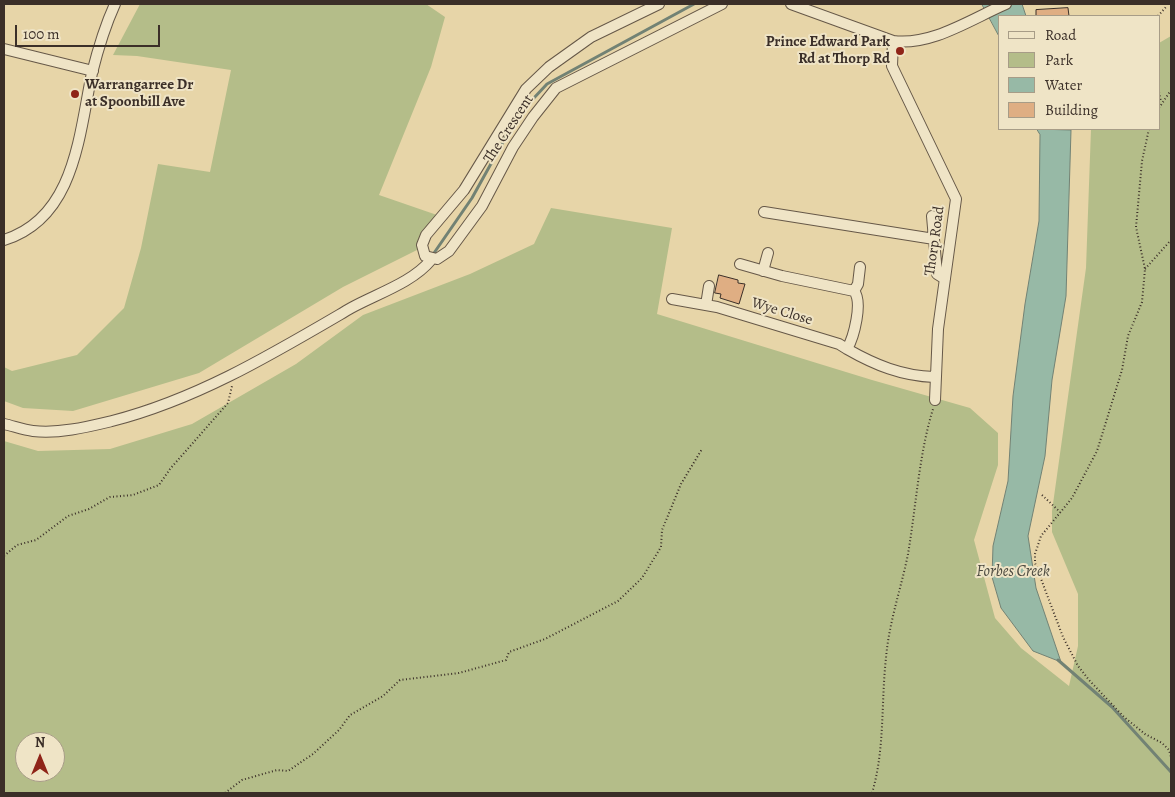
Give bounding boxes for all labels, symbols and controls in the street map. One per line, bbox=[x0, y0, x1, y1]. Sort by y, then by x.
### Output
scale bar bbox=[18, 15, 162, 47]
legend bbox=[998, 15, 1160, 130]
text: 100 m bbox=[23, 24, 60, 44]
text: Road bbox=[1045, 25, 1076, 45]
place label: Prince Edward Park Rd at Thorp Rd bbox=[766, 33, 890, 68]
marker: Prince Edward Park Rd at Thorp Rd bbox=[894, 45, 906, 57]
text: Park bbox=[1045, 50, 1073, 70]
text: Water bbox=[1045, 75, 1082, 95]
place label: Warrangarree Dr at Spoonbill Ave bbox=[85, 76, 193, 111]
marker: Warrangarree Dr at Spoonbill Ave bbox=[69, 88, 81, 100]
street label: The Crescent bbox=[480, 91, 538, 167]
text: Building bbox=[1045, 100, 1098, 120]
street label: Thorp Road bbox=[921, 205, 949, 277]
street label: Wye Close bbox=[749, 294, 815, 330]
water label: Forbes Creek bbox=[976, 562, 1050, 582]
north arrow bbox=[15, 732, 65, 782]
text: N bbox=[35, 733, 45, 752]

